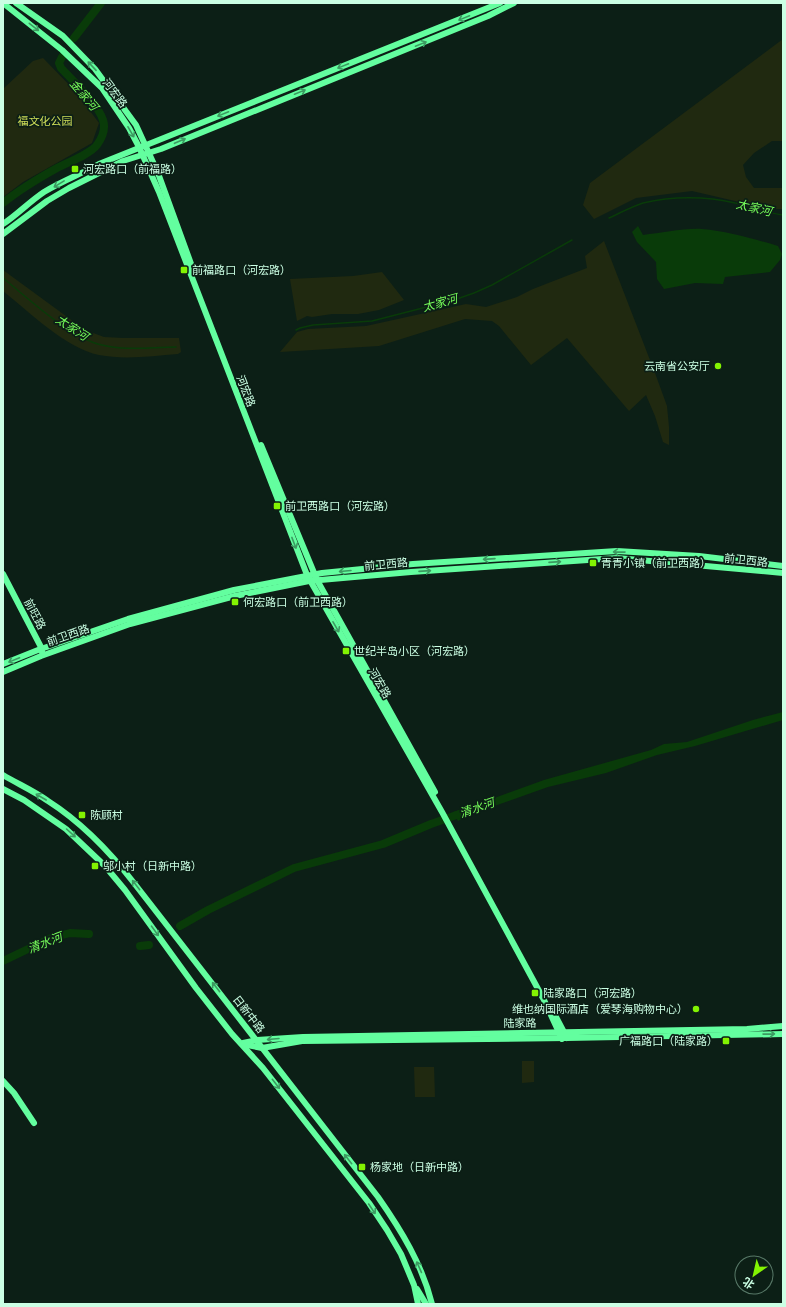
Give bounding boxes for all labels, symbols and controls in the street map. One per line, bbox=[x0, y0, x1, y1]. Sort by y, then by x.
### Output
one-way arrow bbox=[459, 15, 471, 22]
one-way arrow bbox=[29, 22, 40, 31]
one-way arrow bbox=[414, 39, 426, 47]
one-way arrow bbox=[88, 61, 97, 72]
one-way arrow bbox=[338, 62, 350, 70]
water label: 金家河 bbox=[66, 75, 104, 115]
street label: 河宏路 bbox=[99, 75, 131, 110]
one-way arrow bbox=[294, 88, 306, 96]
one-way arrow bbox=[217, 111, 229, 118]
park label: 福文化公园 bbox=[18, 113, 73, 128]
one-way arrow bbox=[127, 126, 135, 138]
one-way arrow bbox=[173, 137, 185, 144]
place label: 河宏路口（前福路） bbox=[83, 161, 182, 176]
marker: 河宏路口（前福路） bbox=[70, 164, 80, 174]
one-way arrow bbox=[53, 180, 65, 188]
water label: 太家河 bbox=[735, 195, 776, 220]
place label: 前福路口（河宏路） bbox=[192, 262, 291, 277]
marker: 前福路口（河宏路） bbox=[179, 265, 189, 275]
water label: 太家河 bbox=[420, 289, 461, 315]
water label: 太家河 bbox=[53, 311, 94, 346]
place label: 云南省公安厅 bbox=[644, 358, 710, 373]
marker: 云南省公安厅 bbox=[713, 361, 723, 371]
street label: 河宏路 bbox=[234, 373, 259, 409]
place label: 前卫西路口（河宏路） bbox=[285, 498, 395, 513]
marker: 前卫西路口（河宏路） bbox=[272, 501, 282, 511]
one-way arrow bbox=[291, 537, 299, 549]
one-way arrow bbox=[613, 548, 626, 555]
street label: 前卫西路 bbox=[723, 550, 769, 569]
street label: 前卫西路 bbox=[363, 554, 409, 573]
place label: 青青小镇（前卫西路） bbox=[601, 555, 711, 570]
one-way arrow bbox=[483, 556, 496, 563]
marker: 青青小镇（前卫西路） bbox=[588, 558, 598, 568]
one-way arrow bbox=[548, 559, 561, 566]
one-way arrow bbox=[339, 567, 352, 574]
one-way arrow bbox=[418, 567, 431, 575]
place label: 何宏路口（前卫西路） bbox=[243, 594, 353, 609]
street label: 前旺路 bbox=[21, 596, 50, 632]
marker: 何宏路口（前卫西路） bbox=[230, 597, 240, 607]
street label: 前卫西路 bbox=[45, 620, 91, 649]
one-way arrow bbox=[333, 621, 341, 633]
place label: 世纪半岛小区（河宏路） bbox=[354, 643, 475, 658]
marker: 世纪半岛小区（河宏路） bbox=[341, 646, 351, 656]
one-way arrow bbox=[9, 656, 21, 664]
street label: 河宏路 bbox=[366, 665, 395, 701]
one-way arrow bbox=[35, 792, 47, 800]
water label: 清水河 bbox=[457, 793, 499, 821]
place label: 陈顾村 bbox=[90, 807, 123, 822]
marker: 陈顾村 bbox=[77, 810, 87, 820]
one-way arrow bbox=[65, 828, 75, 837]
place label: 邬小村（日新中路） bbox=[103, 858, 202, 873]
marker: 邬小村（日新中路） bbox=[90, 861, 100, 871]
one-way arrow bbox=[132, 879, 140, 890]
one-way arrow bbox=[151, 926, 159, 937]
water label: 清水河 bbox=[25, 927, 67, 957]
one-way arrow bbox=[211, 982, 220, 993]
place label: 陆家路口（河宏路） bbox=[543, 985, 642, 1000]
marker: 陆家路口（河宏路） bbox=[530, 988, 540, 998]
street label: 日新中路 bbox=[230, 992, 269, 1036]
place label: 维也纳国际酒店（爱琴海购物中心） bbox=[512, 1001, 688, 1016]
marker: 维也纳国际酒店（爱琴海购物中心） bbox=[691, 1004, 701, 1014]
street label: 陆家路 bbox=[503, 1015, 537, 1030]
one-way arrow bbox=[762, 1030, 775, 1038]
place label: 广福路口（陆家路） bbox=[619, 1033, 718, 1048]
one-way arrow bbox=[267, 1036, 280, 1043]
marker: 广福路口（陆家路） bbox=[721, 1036, 731, 1046]
one-way arrow bbox=[271, 1079, 280, 1090]
one-way arrow bbox=[344, 1154, 353, 1165]
place label: 杨家地（日新中路） bbox=[370, 1159, 469, 1174]
marker: 杨家地（日新中路） bbox=[357, 1162, 367, 1172]
one-way arrow bbox=[368, 1203, 376, 1214]
north arrow bbox=[734, 1255, 774, 1295]
one-way arrow bbox=[415, 1262, 422, 1274]
text: 北 bbox=[739, 1274, 757, 1293]

